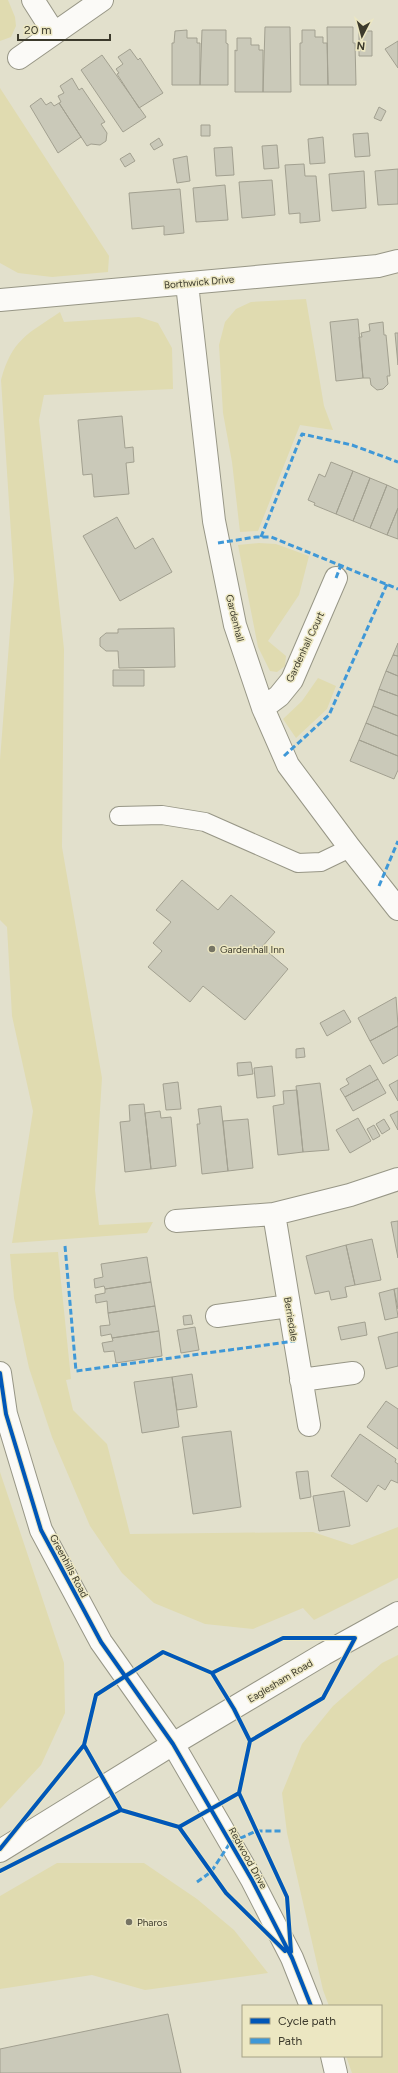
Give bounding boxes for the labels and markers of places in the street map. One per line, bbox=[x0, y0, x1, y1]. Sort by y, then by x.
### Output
place label: Gardenhall Inn bbox=[220, 943, 285, 956]
marker: Gardenhall Inn bbox=[207, 944, 217, 954]
place label: Pharos bbox=[137, 1916, 168, 1929]
marker: Pharos bbox=[124, 1917, 134, 1927]

